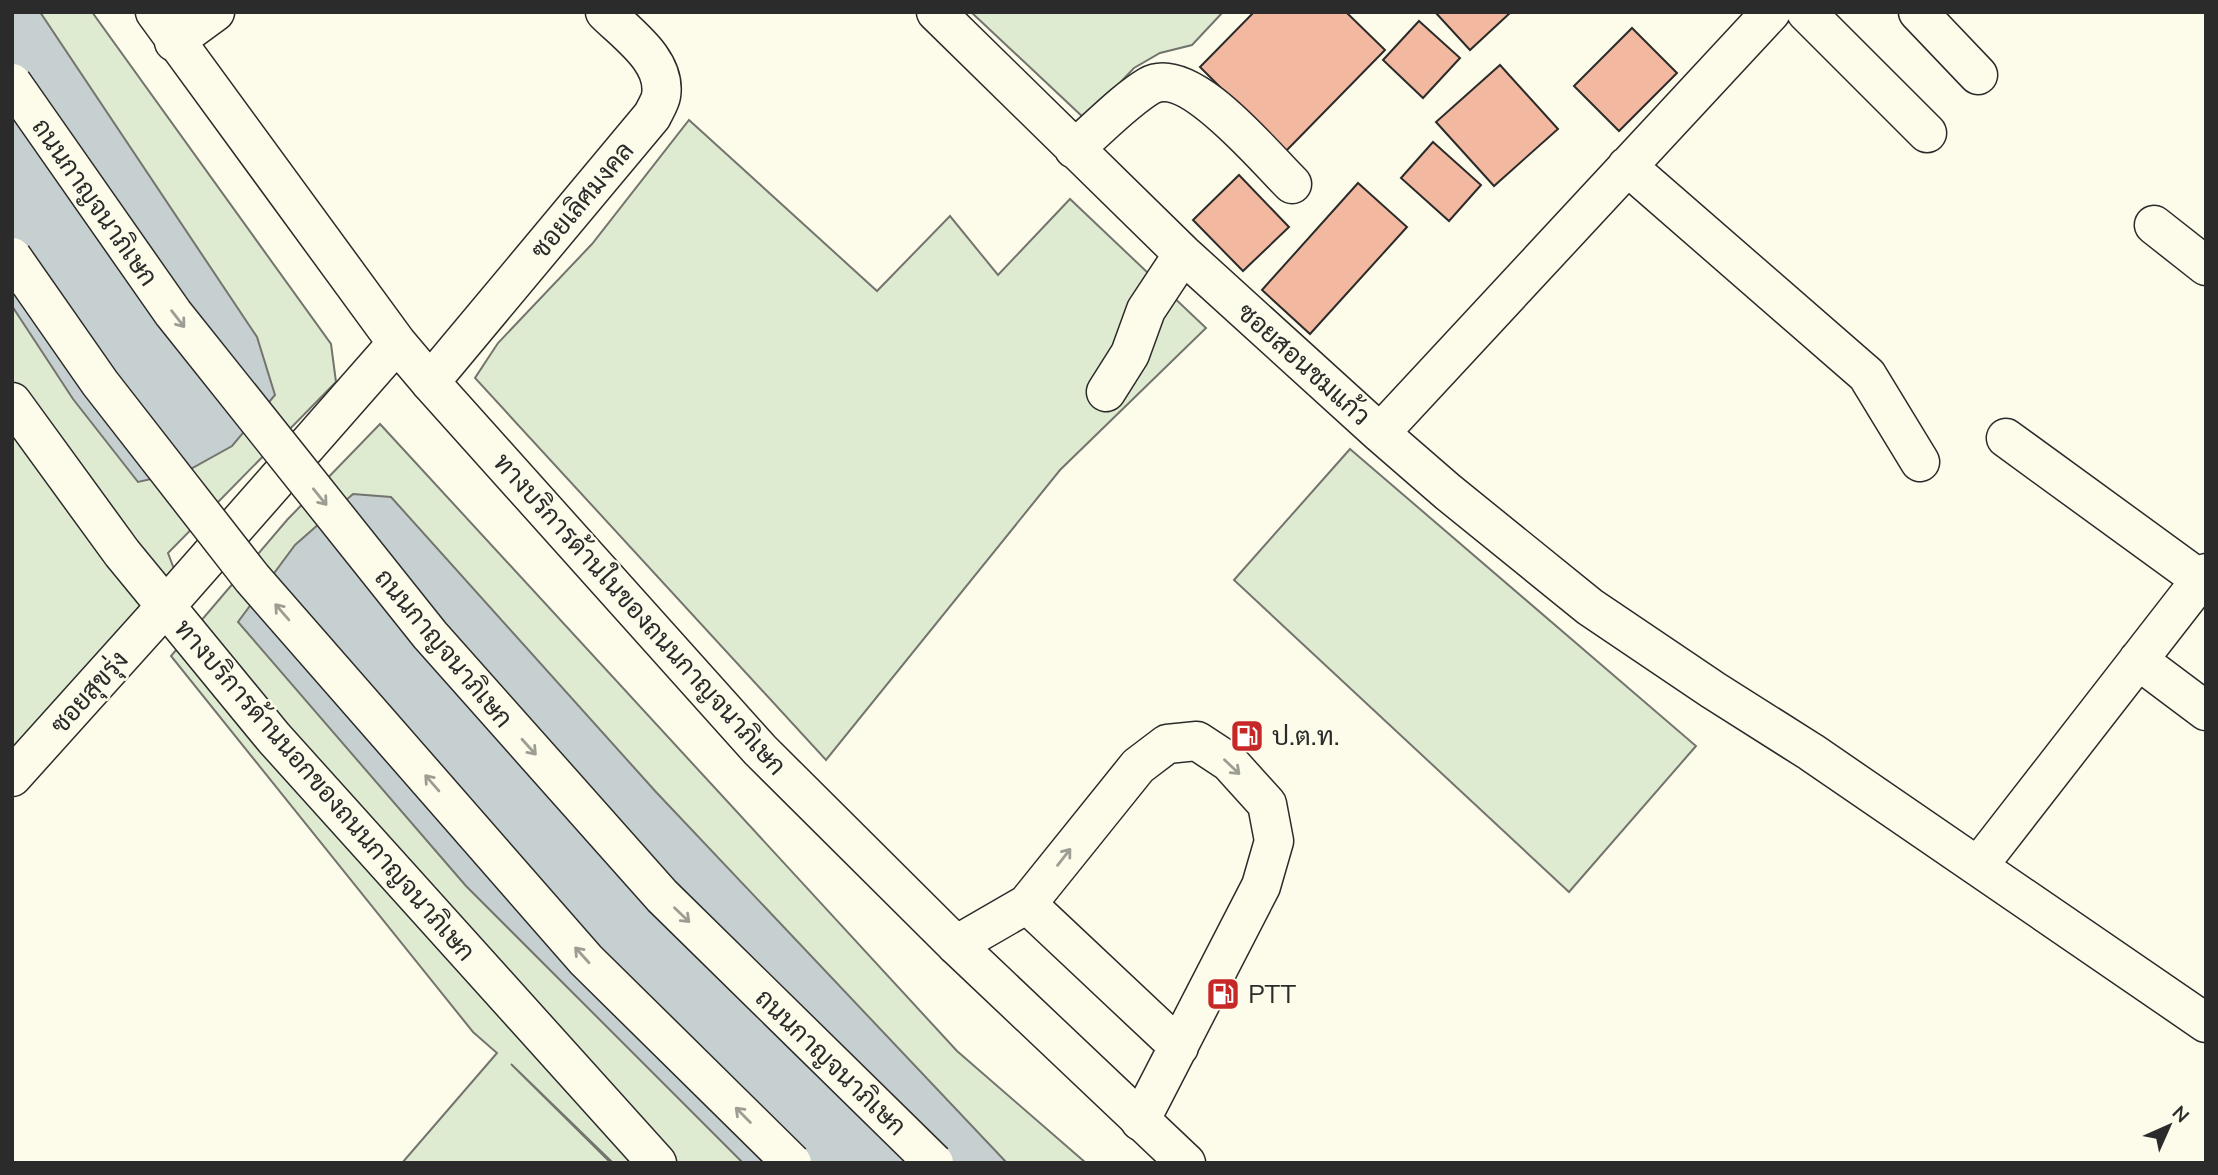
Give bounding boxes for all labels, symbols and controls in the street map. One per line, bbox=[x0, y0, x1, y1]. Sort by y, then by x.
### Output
street label: ถนนกาญจนาภิเษก bbox=[25, 111, 166, 292]
street label: ซอยเลิศมงคล bbox=[523, 134, 640, 265]
street label: ซอยสอนชมแก้ว bbox=[1231, 295, 1378, 432]
one-way arrow bbox=[171, 310, 186, 328]
street label: ทางบริการด้านในของถนนกาญจนาภิเษก bbox=[487, 446, 794, 782]
one-way arrow bbox=[312, 488, 328, 506]
street label: ถนนกาญจนาภิเษก bbox=[368, 561, 521, 734]
one-way arrow bbox=[274, 603, 290, 621]
street label: ทางบริการด้านนอกของถนนกาญจนาภิเษก bbox=[168, 612, 483, 968]
street label: ซอยสุขรุ่ง bbox=[43, 643, 136, 742]
fuel station icon: ป.ต.ท. bbox=[1228, 717, 1266, 755]
place label: ป.ต.ท. bbox=[1272, 719, 1340, 752]
one-way arrow bbox=[521, 737, 537, 755]
one-way arrow bbox=[1223, 758, 1240, 775]
one-way arrow bbox=[424, 775, 440, 793]
one-way arrow bbox=[1056, 849, 1071, 867]
one-way arrow bbox=[673, 907, 690, 924]
one-way arrow bbox=[574, 946, 590, 964]
fuel station icon: PTT bbox=[1204, 975, 1242, 1013]
place label: PTT bbox=[1248, 977, 1296, 1010]
street label: ถนนกาญจนาภิเษก bbox=[749, 981, 914, 1142]
north arrow bbox=[2134, 1091, 2204, 1161]
text: N bbox=[2167, 1100, 2195, 1128]
one-way arrow bbox=[735, 1106, 752, 1123]

